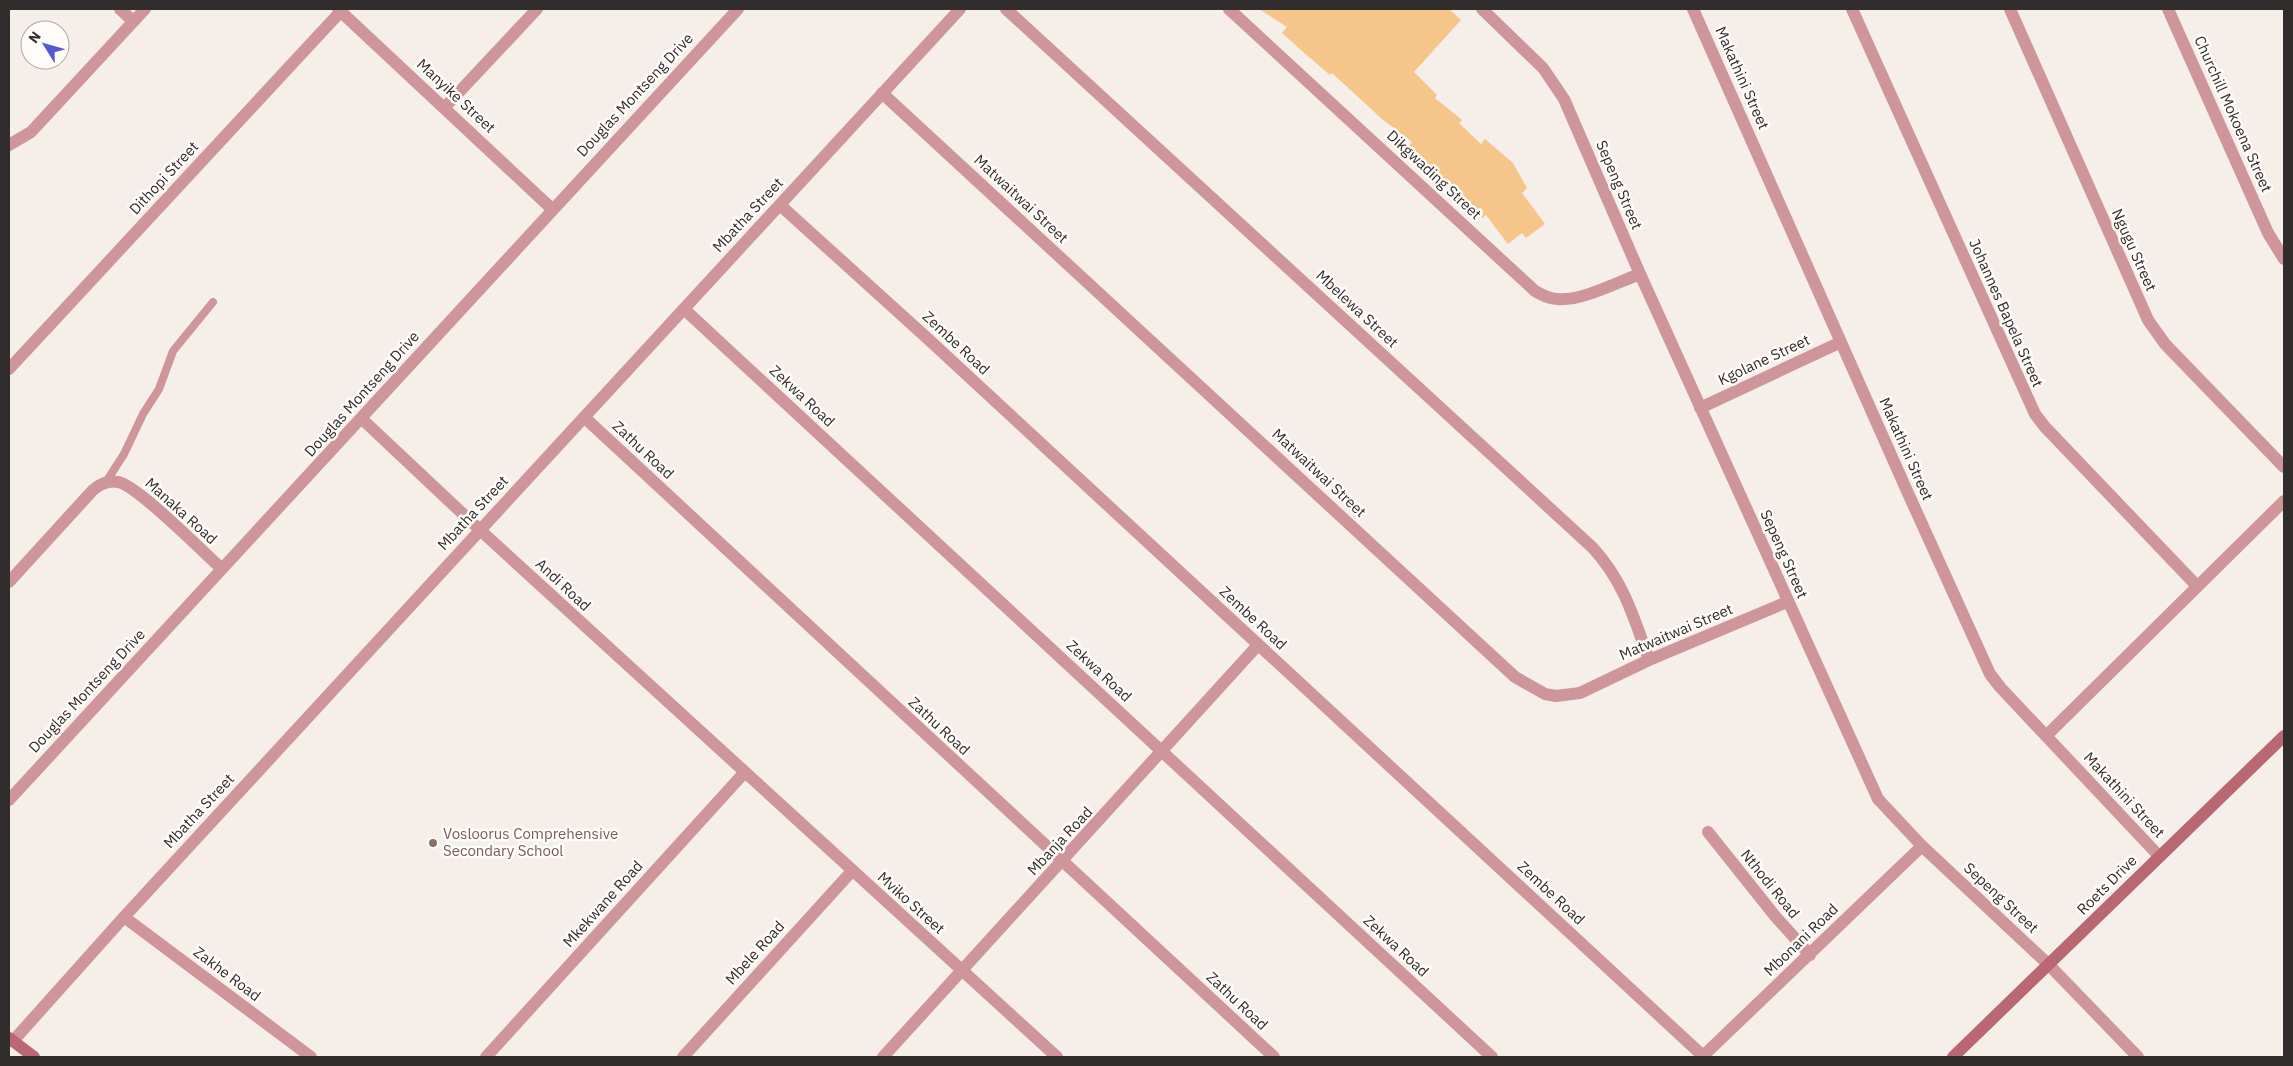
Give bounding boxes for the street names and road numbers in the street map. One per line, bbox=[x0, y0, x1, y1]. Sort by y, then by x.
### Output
street label: Makathini Street bbox=[1711, 23, 1774, 132]
street label: Douglas Montseng Drive bbox=[572, 29, 697, 161]
street label: Churchill Mokoena Street bbox=[2190, 33, 2277, 195]
street label: Manyike Street bbox=[413, 54, 500, 137]
street label: Dikgwading Street bbox=[1383, 126, 1486, 223]
street label: Dithopi Street bbox=[125, 137, 202, 218]
street label: Sepeng Street bbox=[1592, 137, 1647, 232]
street label: Matwaitwai Street bbox=[970, 150, 1072, 247]
street label: Mbatha Street bbox=[708, 173, 787, 256]
street label: Ngugu Street bbox=[2108, 206, 2161, 294]
street label: Johannes Bapela Street bbox=[1965, 236, 2048, 390]
street label: Mbelewa Street bbox=[1312, 266, 1402, 352]
street label: Zembe Road bbox=[919, 307, 994, 379]
street label: Douglas Montseng Drive bbox=[300, 327, 423, 460]
street label: Kgolane Street bbox=[1715, 330, 1813, 389]
street label: Zekwa Road bbox=[766, 361, 839, 431]
street label: Makathini Street bbox=[1875, 394, 1938, 503]
street label: Zathu Road bbox=[609, 416, 678, 483]
street label: Matwaitwai Street bbox=[1268, 424, 1370, 521]
street label: Mbatha Street bbox=[433, 471, 512, 554]
street label: Manaka Road bbox=[141, 473, 221, 548]
street label: Sepeng Street bbox=[1756, 507, 1812, 601]
street label: Andi Road bbox=[532, 554, 595, 615]
street label: Zembe Road bbox=[1216, 582, 1291, 654]
street label: Matwaitwai Street bbox=[1616, 599, 1736, 664]
street label: Douglas Montseng Drive bbox=[24, 625, 149, 757]
street label: Zekwa Road bbox=[1063, 636, 1136, 706]
street label: Zathu Road bbox=[905, 692, 974, 759]
street label: Makathini Street bbox=[2080, 748, 2169, 842]
street label: Mbatha Street bbox=[159, 769, 238, 852]
street label: Mbanja Road bbox=[1023, 802, 1096, 879]
street label: Nthodi Road bbox=[1737, 845, 1804, 922]
street label: Roets Drive bbox=[2073, 851, 2141, 919]
street label: Mkekwane Road bbox=[559, 856, 647, 951]
street label: Zembe Road bbox=[1514, 857, 1589, 929]
street label: Sepeng Street bbox=[1960, 858, 2043, 937]
street label: Mviko Street bbox=[874, 867, 949, 938]
street label: Mbonani Road bbox=[1759, 899, 1842, 980]
street label: Zekwa Road bbox=[1360, 911, 1433, 981]
street label: Mbele Road bbox=[721, 917, 788, 989]
street label: Zakhe Road bbox=[190, 942, 265, 1005]
street label: Zathu Road bbox=[1203, 967, 1272, 1034]

